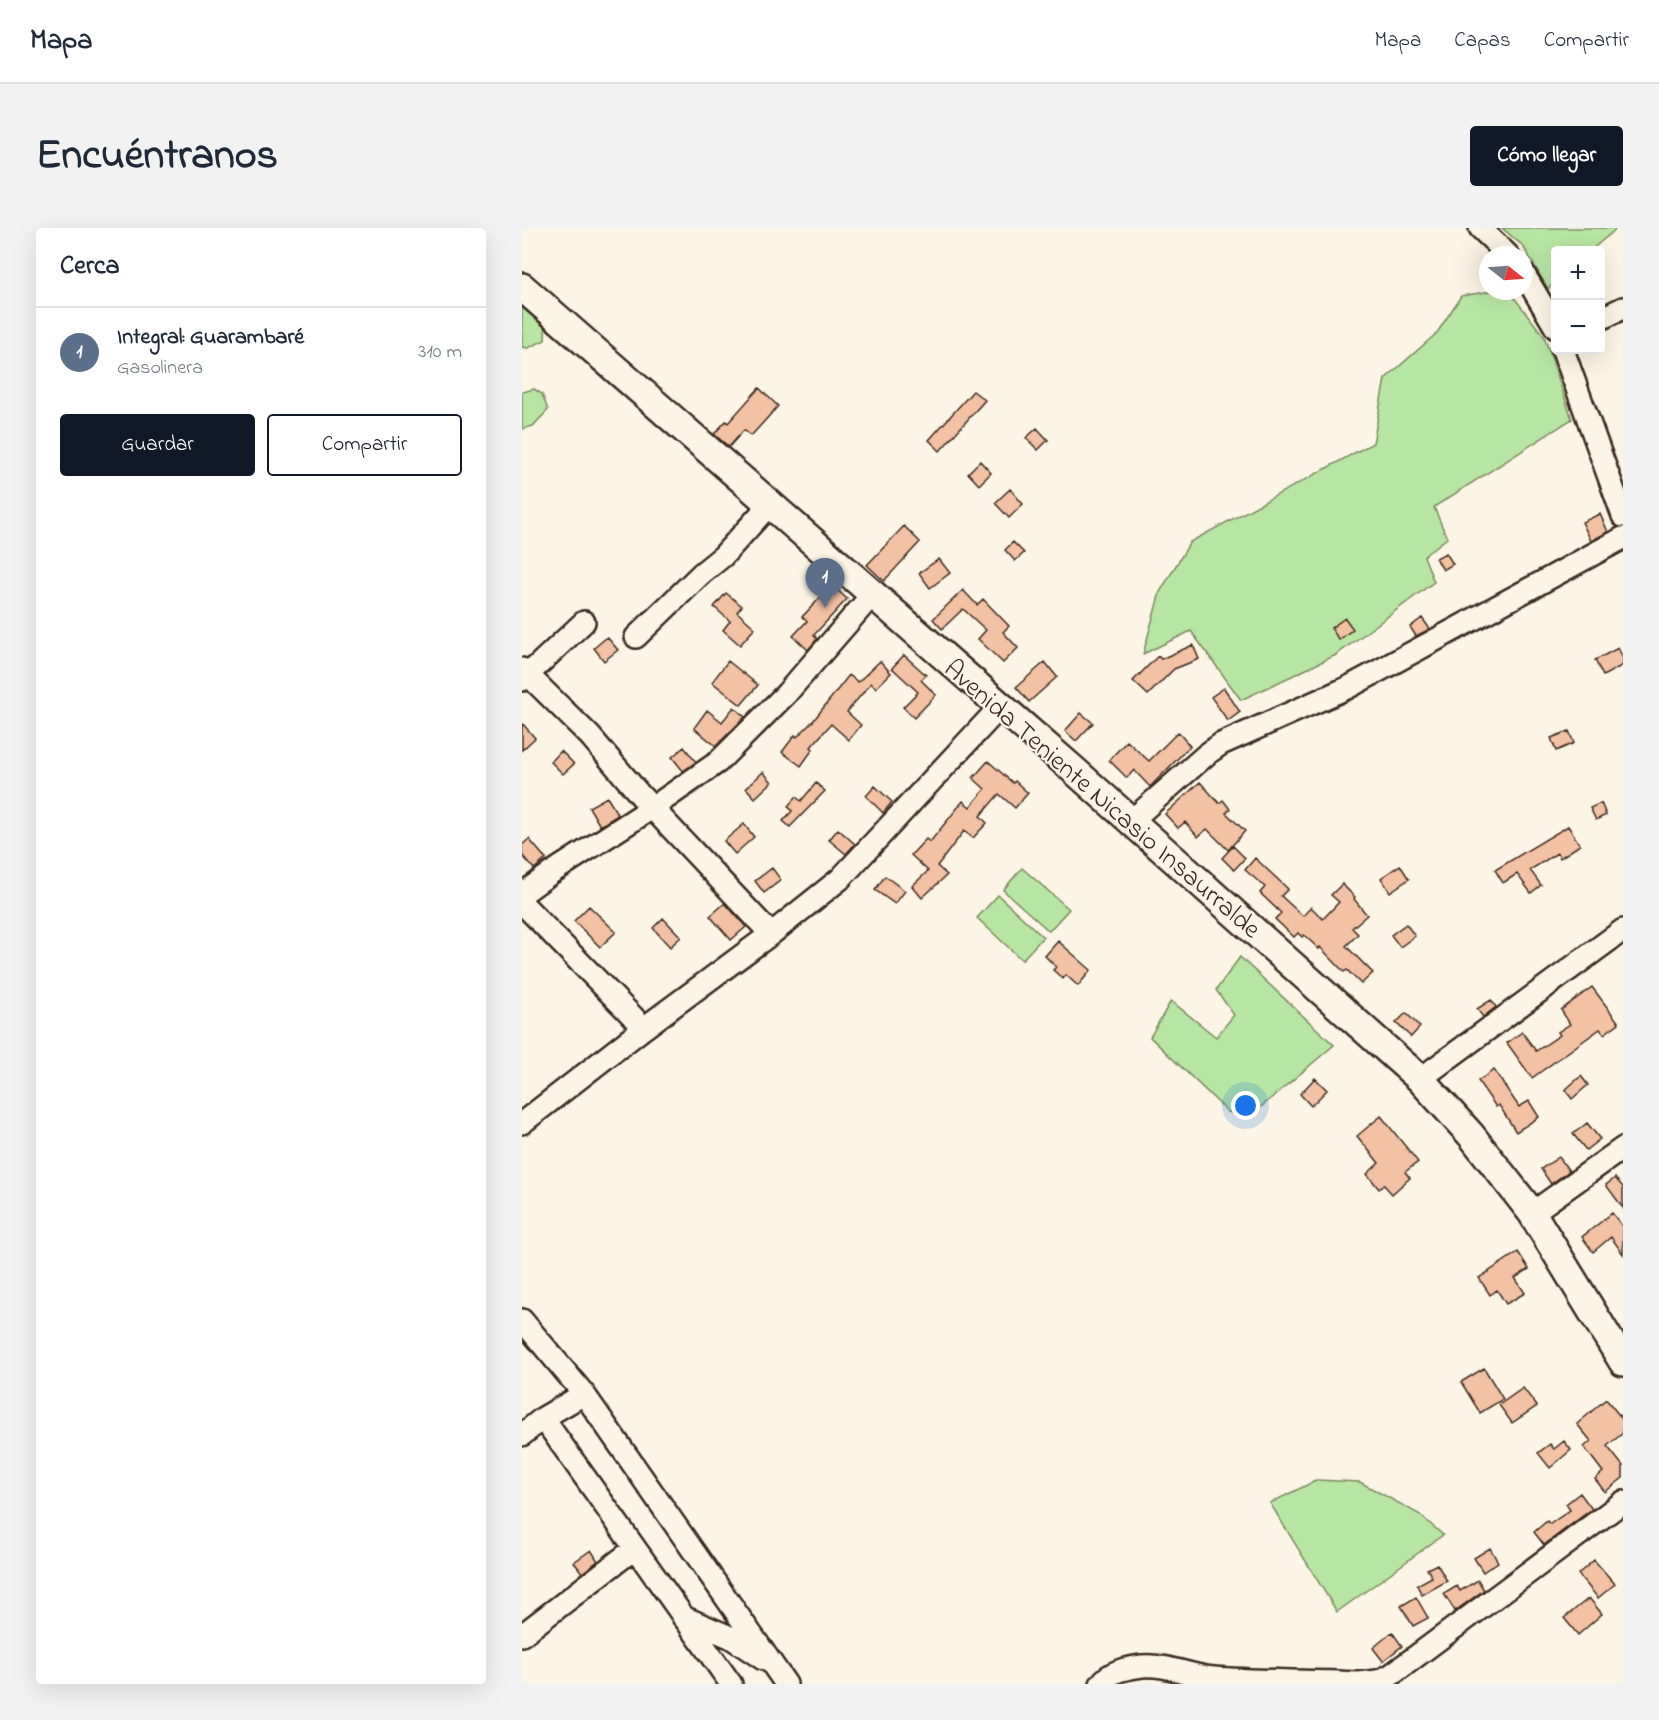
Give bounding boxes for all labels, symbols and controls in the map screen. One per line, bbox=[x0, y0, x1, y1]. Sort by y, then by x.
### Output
text: Mapa bbox=[30, 21, 92, 62]
text: Mapa bbox=[1374, 26, 1421, 56]
text: Capas bbox=[1454, 26, 1511, 56]
text: Compartir bbox=[1544, 26, 1629, 56]
text: Encuéntranos bbox=[36, 126, 278, 187]
button: Cómo llegar bbox=[1470, 126, 1623, 186]
north arrow bbox=[1479, 246, 1533, 300]
map controls bbox=[1551, 246, 1605, 354]
button: + bbox=[1551, 246, 1605, 300]
text: Cerca bbox=[60, 248, 120, 286]
button: − bbox=[1551, 300, 1605, 354]
text: Integral: Guarambaré bbox=[117, 322, 304, 354]
text: 1 bbox=[76, 338, 83, 367]
text: 310 m bbox=[418, 338, 462, 367]
text: Gasolinera bbox=[117, 354, 203, 383]
button: Guardar bbox=[60, 414, 255, 476]
button: Compartir bbox=[267, 414, 462, 476]
pin: 1 bbox=[806, 558, 844, 608]
street label: Avenida Teniente Nicasio Insaurralde bbox=[934, 651, 1269, 949]
your location bbox=[1231, 1091, 1260, 1120]

